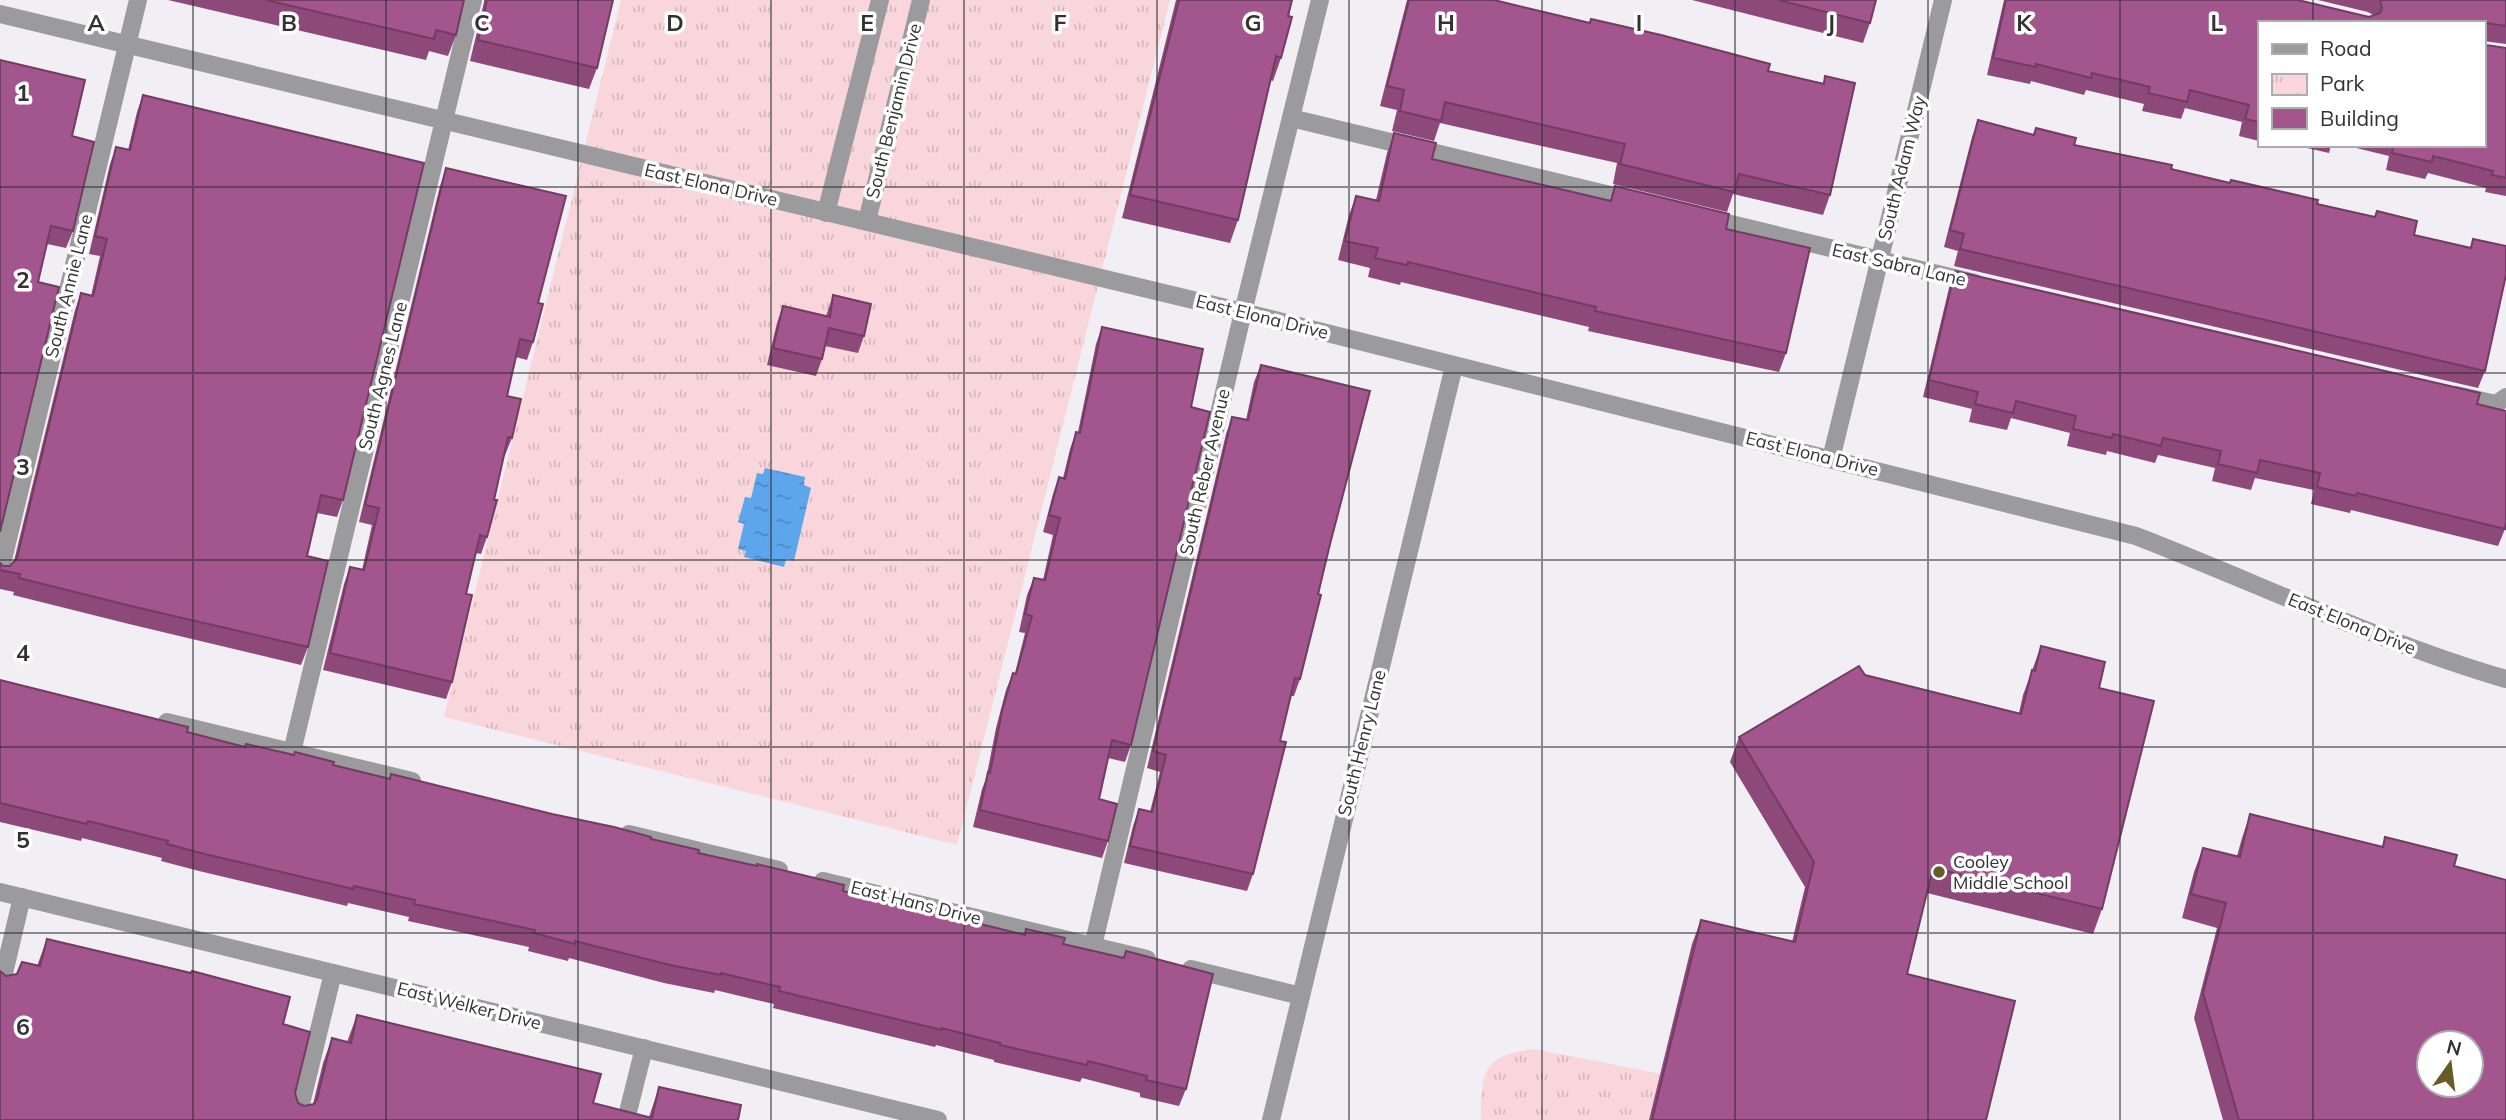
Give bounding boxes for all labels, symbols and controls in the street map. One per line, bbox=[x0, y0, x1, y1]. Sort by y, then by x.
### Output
text: A bbox=[87, 8, 105, 37]
text: B bbox=[281, 8, 297, 37]
text: C bbox=[474, 8, 490, 37]
text: D bbox=[666, 8, 684, 37]
text: E bbox=[860, 8, 874, 37]
text: F bbox=[1053, 8, 1067, 37]
text: G bbox=[1244, 8, 1262, 37]
text: H bbox=[1437, 8, 1455, 37]
text: I bbox=[1636, 8, 1642, 37]
text: J bbox=[1827, 8, 1835, 37]
text: K bbox=[2016, 8, 2033, 37]
text: L bbox=[2211, 8, 2224, 37]
street label: South Benjamin Drive bbox=[861, 21, 926, 201]
legend bbox=[2258, 21, 2485, 147]
text: Road bbox=[2320, 35, 2371, 61]
text: Park bbox=[2320, 70, 2364, 96]
text: 1 bbox=[16, 78, 30, 107]
street label: South Adam Way bbox=[1872, 93, 1931, 242]
text: Building bbox=[2320, 105, 2399, 131]
street label: East Elona Drive bbox=[642, 158, 780, 211]
street label: South Annie Lane bbox=[40, 212, 98, 360]
street label: East Sabra Lane bbox=[1830, 238, 1968, 291]
text: 2 bbox=[16, 265, 30, 294]
street label: East Elona Drive bbox=[1193, 289, 1331, 344]
street label: South Agnes Lane bbox=[353, 299, 412, 453]
street label: South Reber Avenue bbox=[1174, 386, 1235, 557]
street label: East Elona Drive bbox=[1743, 426, 1881, 481]
text: 3 bbox=[16, 452, 30, 481]
street label: East Elona Drive bbox=[2285, 587, 2419, 660]
text: 4 bbox=[16, 638, 30, 667]
street label: South Henry Lane bbox=[1332, 667, 1391, 818]
text: 5 bbox=[16, 825, 30, 854]
place label: Cooley Middle School bbox=[1953, 850, 2069, 894]
marker: Cooley Middle School bbox=[1931, 864, 1947, 880]
street label: East Hans Drive bbox=[849, 875, 984, 930]
street label: East Welker Drive bbox=[395, 976, 544, 1035]
text: 6 bbox=[16, 1012, 30, 1041]
north arrow bbox=[2415, 1029, 2485, 1099]
text: N bbox=[2444, 1034, 2464, 1061]

